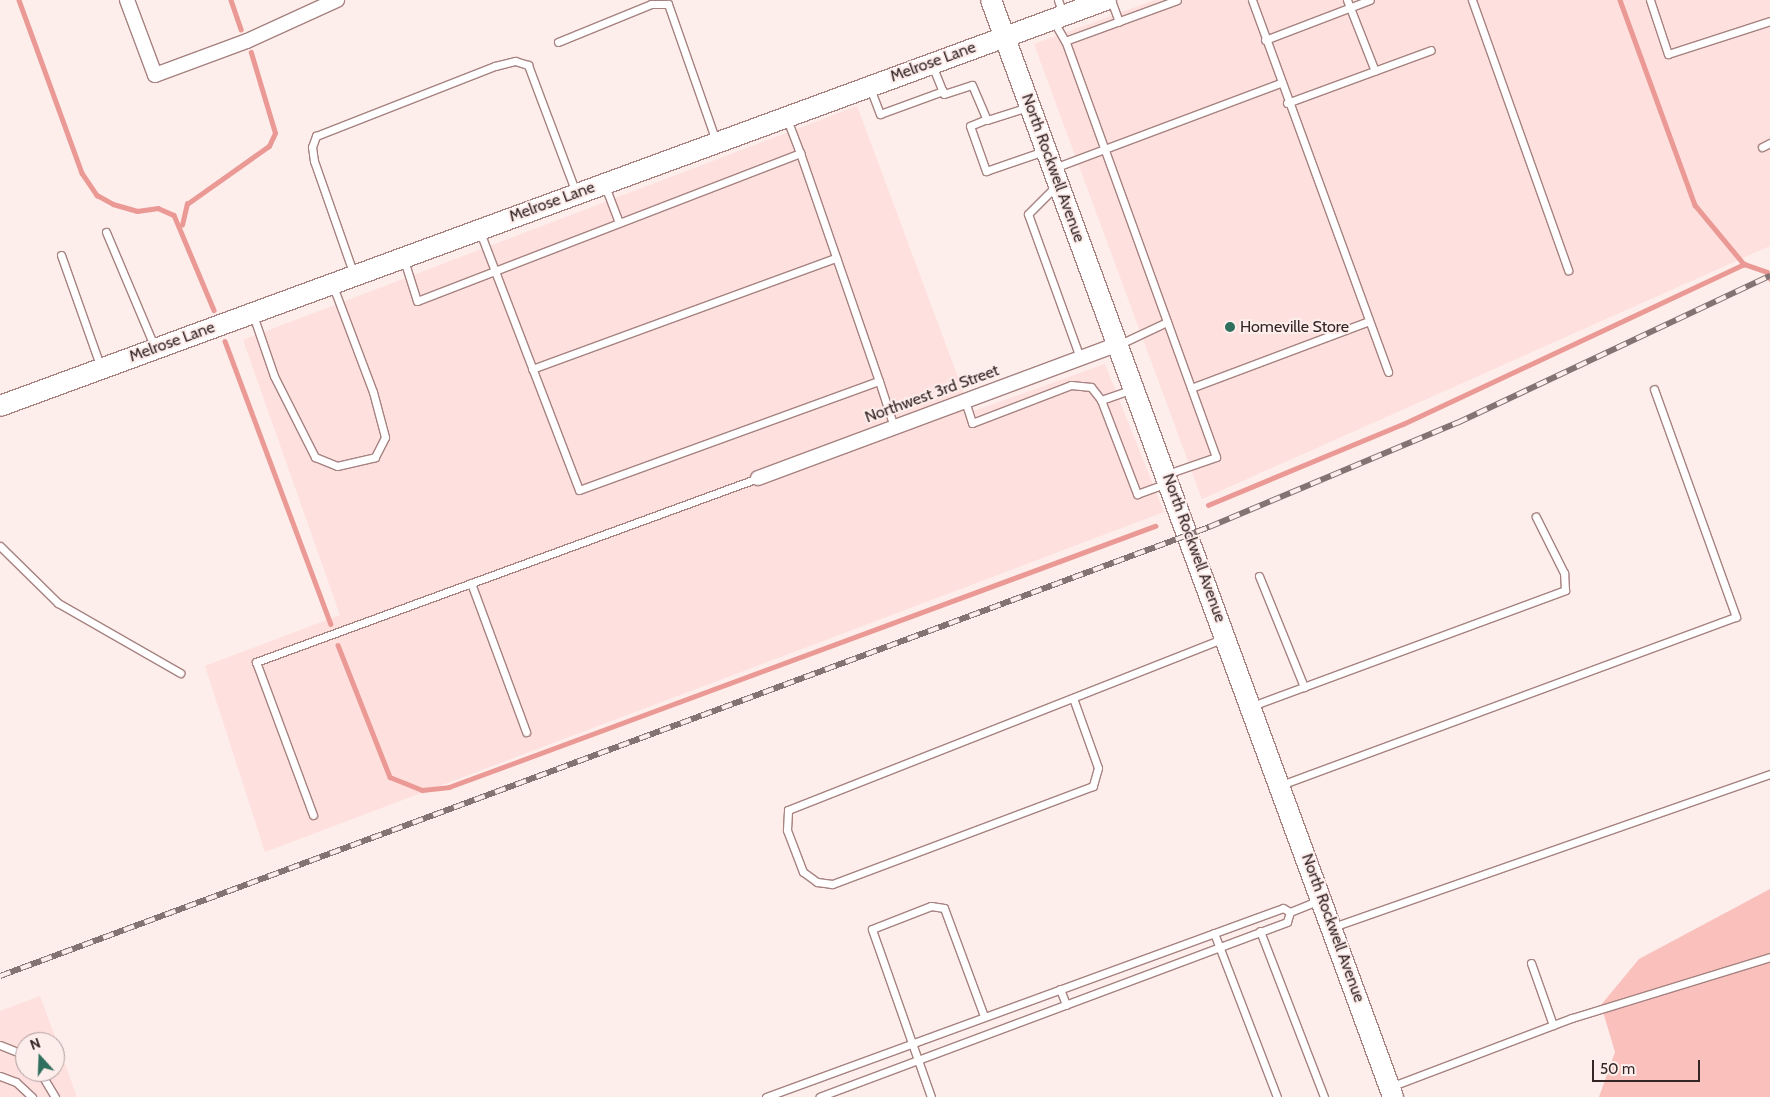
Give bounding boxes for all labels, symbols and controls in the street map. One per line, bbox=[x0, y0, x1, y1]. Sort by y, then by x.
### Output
street label: Melrose Lane bbox=[888, 38, 978, 86]
street label: North Rockwell Avenue bbox=[1017, 91, 1089, 245]
street label: Melrose Lane bbox=[507, 178, 597, 226]
place label: Homeville Store bbox=[1240, 317, 1349, 337]
street label: Melrose Lane bbox=[127, 318, 217, 366]
marker: Homeville Store bbox=[1224, 321, 1236, 333]
street label: Northwest 3rd Street bbox=[862, 361, 1002, 427]
street label: North Rockwell Avenue bbox=[1158, 471, 1230, 625]
street label: North Rockwell Avenue bbox=[1297, 851, 1369, 1005]
north arrow bbox=[15, 1032, 65, 1082]
text: N bbox=[27, 1034, 43, 1054]
scale bar bbox=[1595, 1050, 1702, 1082]
text: 50 m bbox=[1600, 1060, 1635, 1078]

